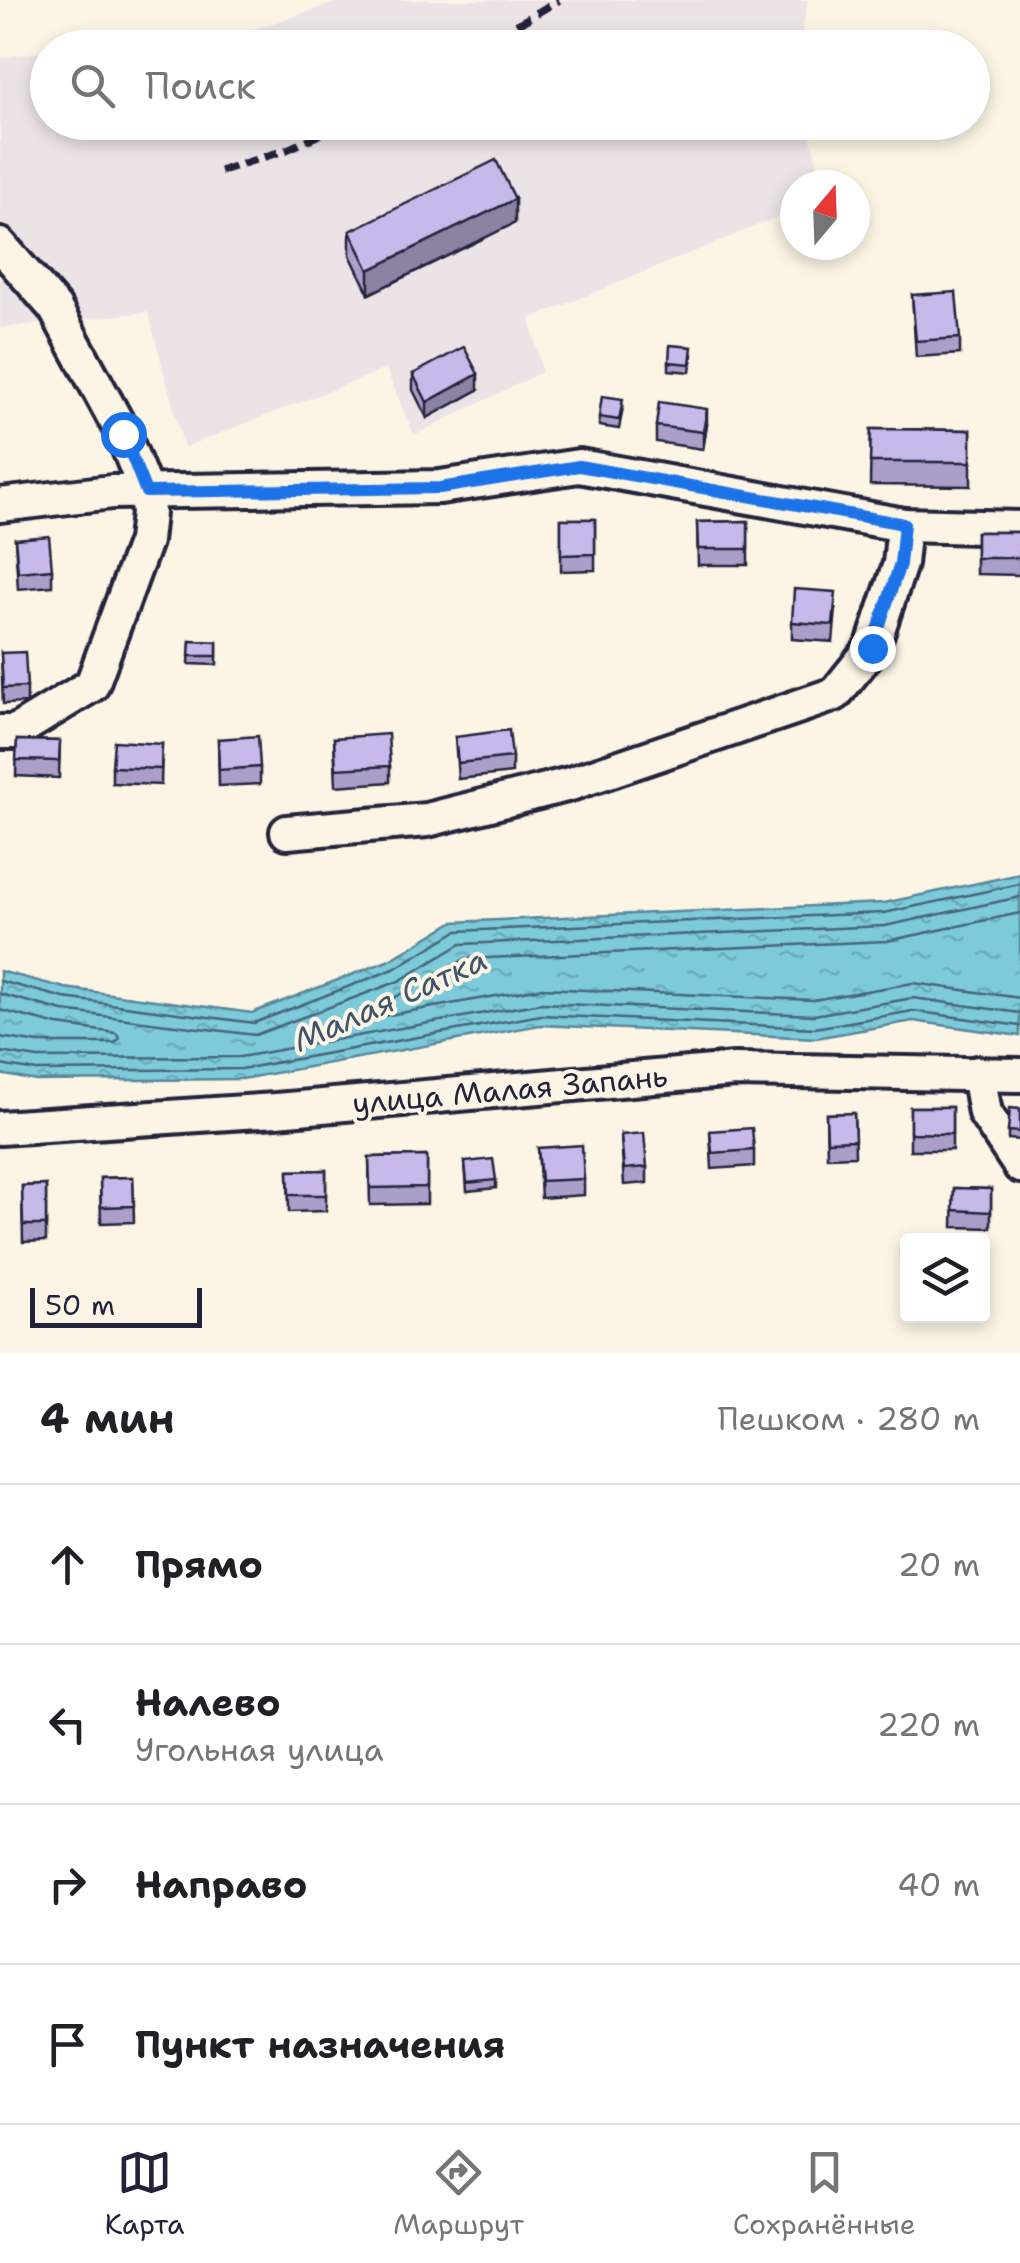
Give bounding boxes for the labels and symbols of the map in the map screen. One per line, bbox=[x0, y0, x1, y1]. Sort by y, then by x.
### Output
north arrow bbox=[780, 170, 870, 260]
route start bbox=[101, 412, 147, 458]
route end bbox=[850, 626, 896, 672]
water label: Малая Сатка bbox=[286, 938, 493, 1061]
street label: улица Малая Запань bbox=[351, 1055, 669, 1124]
scale bar bbox=[30, 1283, 202, 1328]

